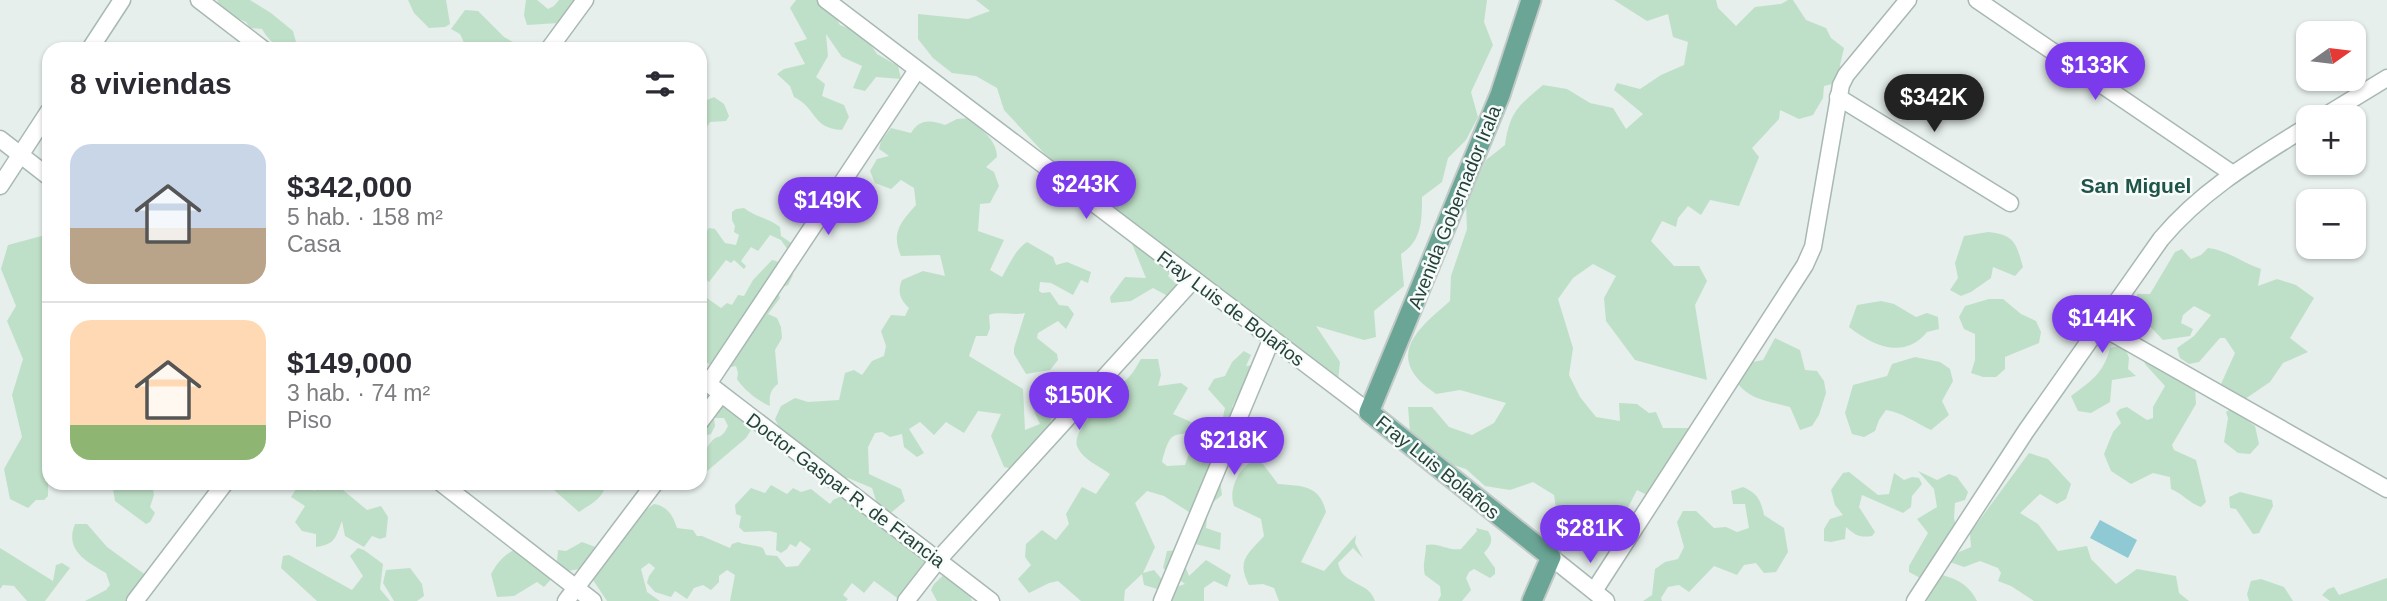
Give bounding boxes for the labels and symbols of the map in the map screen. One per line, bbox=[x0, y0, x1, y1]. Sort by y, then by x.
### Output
north arrow bbox=[2296, 21, 2366, 91]
pin: $133K bbox=[2046, 42, 2144, 102]
pin: $342K bbox=[1885, 74, 1983, 134]
street label: Avenida Gobernador Irala bbox=[1404, 102, 1505, 312]
pin: $243K bbox=[1037, 162, 1135, 221]
district label: San Miguel bbox=[2081, 174, 2191, 197]
pin: $149K bbox=[779, 177, 877, 237]
street label: Fray Luis de Bolaños bbox=[1153, 246, 1308, 370]
pin: $144K bbox=[2053, 296, 2151, 355]
pin: $150K bbox=[1030, 372, 1128, 432]
street label: Doctor Gaspar R. de Francia bbox=[742, 409, 949, 572]
street label: Fray Luis Bolaños bbox=[1372, 411, 1503, 523]
pin: $218K bbox=[1185, 418, 1283, 477]
pin: $281K bbox=[1541, 505, 1639, 565]

